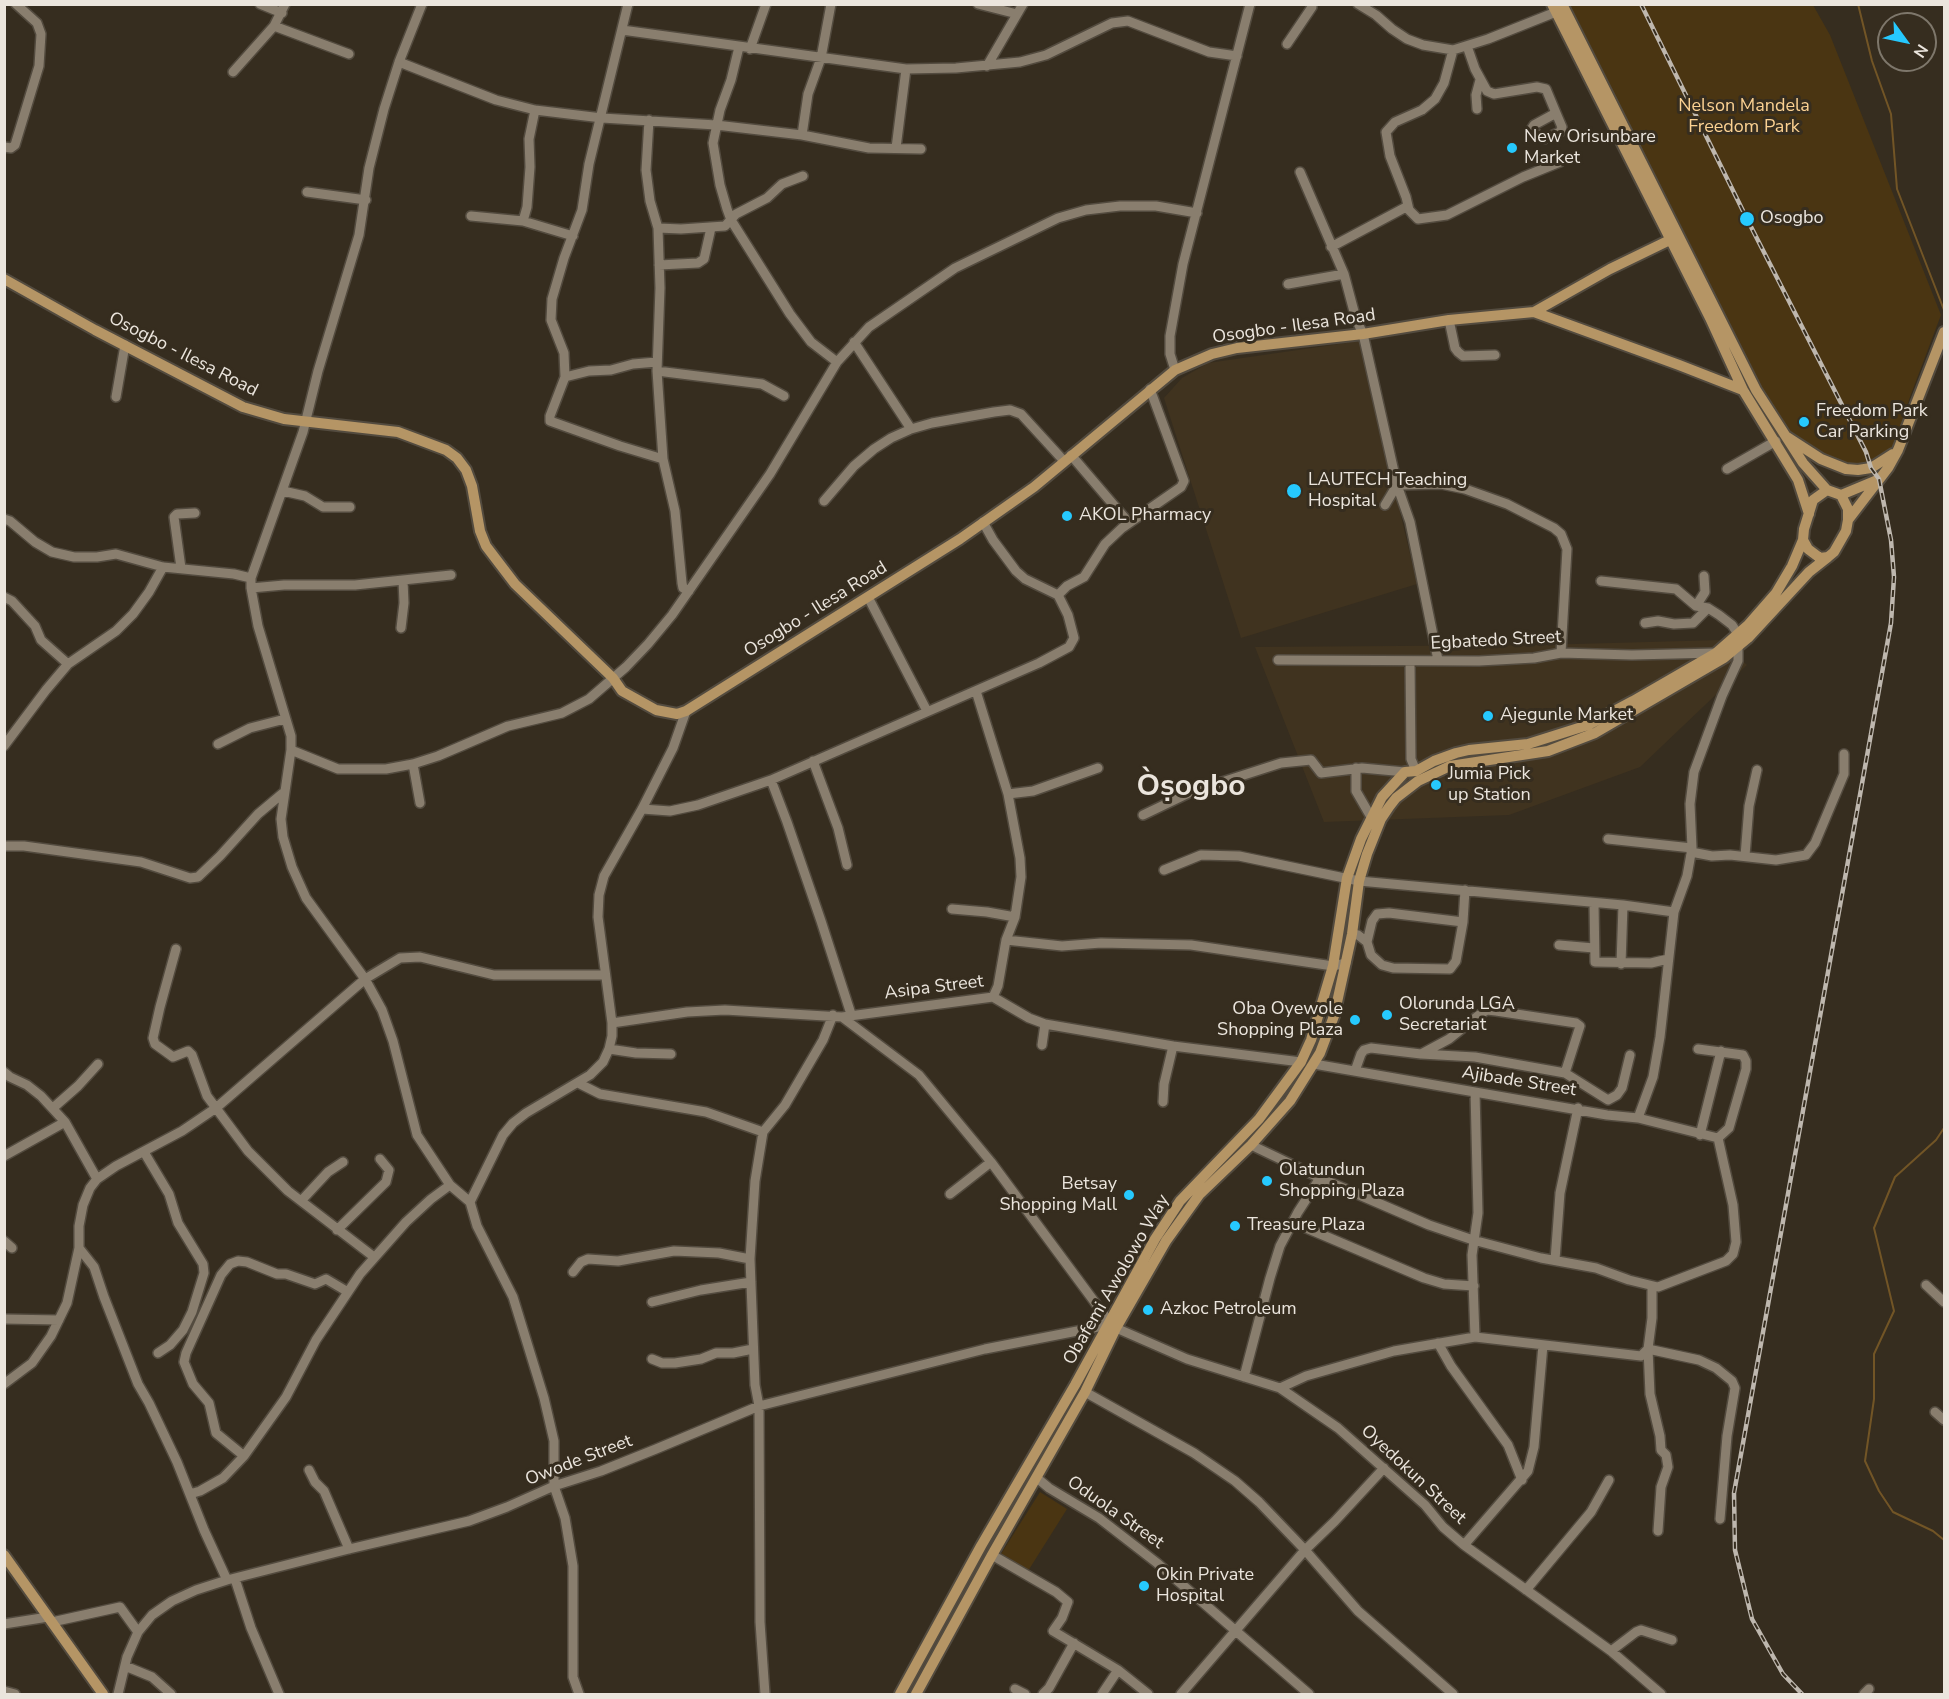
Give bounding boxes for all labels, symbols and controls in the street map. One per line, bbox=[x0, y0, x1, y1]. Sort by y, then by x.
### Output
north arrow bbox=[1877, 12, 1937, 72]
text: N bbox=[1908, 40, 1933, 62]
park label: Nelson Mandela Freedom Park bbox=[1678, 96, 1810, 138]
place label: New Orisunbare Market bbox=[1524, 127, 1656, 170]
marker: New Orisunbare Market bbox=[1505, 141, 1519, 155]
place label: Osogbo bbox=[1760, 208, 1824, 230]
marker: Osogbo bbox=[1738, 210, 1756, 228]
street label: Osogbo - Ilesa Road bbox=[1211, 305, 1377, 349]
street label: Osogbo - Ilesa Road bbox=[105, 308, 261, 402]
place label: Freedom Park Car Parking bbox=[1816, 401, 1928, 444]
marker: Freedom Park Car Parking bbox=[1797, 415, 1811, 429]
place label: LAUTECH Teaching Hospital bbox=[1308, 470, 1467, 512]
marker: LAUTECH Teaching Hospital bbox=[1285, 482, 1303, 500]
place label: AKOL Pharmacy bbox=[1079, 505, 1211, 527]
marker: AKOL Pharmacy bbox=[1060, 509, 1074, 523]
street label: Osogbo - Ilesa Road bbox=[741, 557, 891, 663]
street label: Egbatedo Street bbox=[1430, 627, 1562, 655]
place label: Ajegunle Market bbox=[1500, 705, 1633, 727]
marker: Ajegunle Market bbox=[1481, 709, 1495, 723]
place label: Jumia Pick up Station bbox=[1448, 764, 1531, 806]
district label: Òṣogbo bbox=[1137, 770, 1245, 806]
marker: Jumia Pick up Station bbox=[1429, 778, 1443, 792]
street label: Asipa Street bbox=[883, 971, 985, 1005]
place label: Olorunda LGA Secretariat bbox=[1399, 994, 1515, 1036]
place label: Oba Oyewole Shopping Plaza bbox=[1217, 999, 1343, 1042]
marker: Olorunda LGA Secretariat bbox=[1380, 1008, 1394, 1022]
marker: Oba Oyewole Shopping Plaza bbox=[1348, 1013, 1362, 1027]
street label: Ajibade Street bbox=[1460, 1062, 1578, 1102]
place label: Olatundun Shopping Plaza bbox=[1279, 1160, 1405, 1202]
place label: Betsay Shopping Mall bbox=[1000, 1174, 1117, 1216]
marker: Olatundun Shopping Plaza bbox=[1260, 1174, 1274, 1188]
marker: Betsay Shopping Mall bbox=[1122, 1188, 1136, 1202]
street label: Obafemi Awolowo Way bbox=[1059, 1191, 1175, 1369]
place label: Treasure Plaza bbox=[1247, 1215, 1365, 1237]
marker: Treasure Plaza bbox=[1228, 1219, 1242, 1233]
place label: Azkoc Petroleum bbox=[1160, 1299, 1297, 1321]
marker: Azkoc Petroleum bbox=[1141, 1303, 1155, 1317]
street label: Oyedokun Street bbox=[1356, 1421, 1470, 1529]
street label: Owode Street bbox=[523, 1431, 635, 1491]
street label: Oduola Street bbox=[1063, 1472, 1167, 1554]
place label: Okin Private Hospital bbox=[1156, 1565, 1254, 1608]
marker: Okin Private Hospital bbox=[1137, 1579, 1151, 1593]

